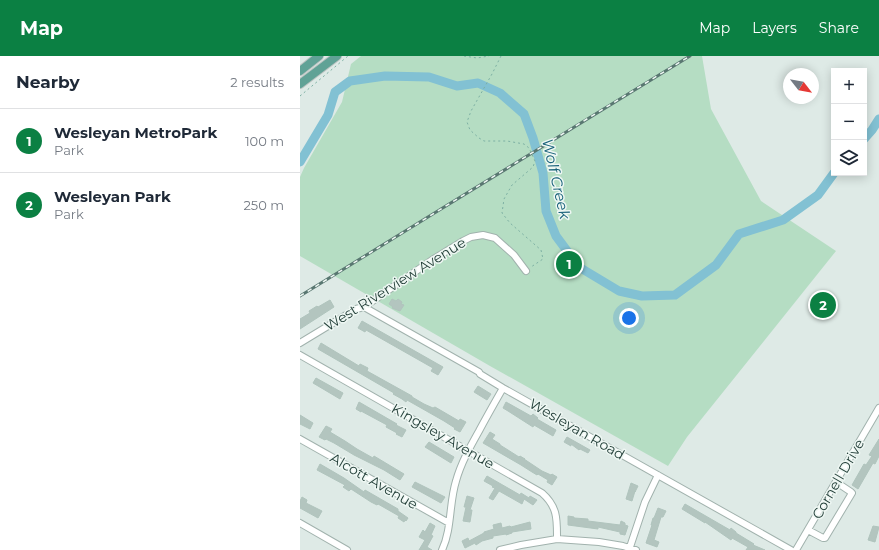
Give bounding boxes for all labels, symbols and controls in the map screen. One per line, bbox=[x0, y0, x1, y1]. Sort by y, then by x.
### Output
text: Map bbox=[20, 17, 63, 40]
text: Map bbox=[699, 19, 730, 37]
text: Layers bbox=[752, 19, 797, 37]
text: Share bbox=[819, 19, 859, 37]
north arrow bbox=[783, 68, 819, 104]
map controls bbox=[831, 68, 867, 176]
button: + bbox=[831, 68, 867, 104]
text: Nearby bbox=[16, 72, 80, 92]
text: 2 results bbox=[230, 74, 284, 90]
button: − bbox=[831, 104, 867, 140]
text: Wesleyan MetroPark bbox=[54, 123, 217, 142]
text: 1 bbox=[26, 133, 32, 149]
text: 100 m bbox=[245, 133, 284, 149]
water label: Wolf Creek bbox=[538, 137, 575, 222]
button: layers bbox=[831, 140, 867, 176]
text: Park bbox=[54, 142, 84, 158]
text: Wesleyan Park bbox=[54, 187, 171, 206]
text: 2 bbox=[25, 197, 33, 213]
text: 250 m bbox=[243, 197, 284, 213]
text: Park bbox=[54, 206, 84, 222]
street label: West Riverview Avenue bbox=[321, 233, 469, 335]
pin: 1 bbox=[556, 249, 582, 279]
pin: 2 bbox=[810, 290, 836, 320]
your location bbox=[619, 308, 639, 328]
street label: Wesleyan Road bbox=[526, 394, 628, 464]
street label: Kingsley Avenue bbox=[388, 399, 498, 473]
street label: Cornell Drive bbox=[808, 436, 868, 522]
street label: Alcott Avenue bbox=[327, 449, 421, 513]

